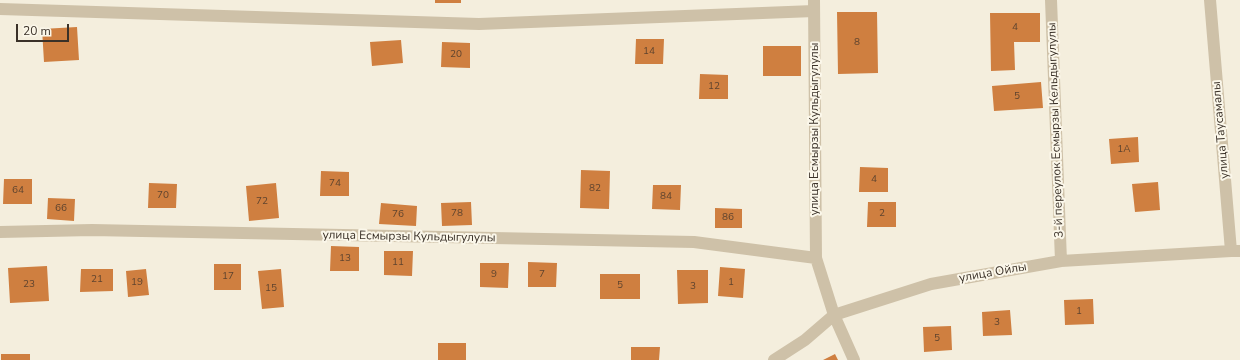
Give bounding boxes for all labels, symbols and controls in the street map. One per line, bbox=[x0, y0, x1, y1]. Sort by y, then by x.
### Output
scale bar bbox=[18, 16, 71, 42]
house number: 4 bbox=[1012, 22, 1018, 34]
street label: 3-й переулок Есмырзы Кельдыгулулы bbox=[1045, 22, 1067, 238]
text: 20 m bbox=[23, 23, 51, 39]
house number: 8 bbox=[854, 37, 860, 49]
street label: улица Есмырзы Кульдыгулулы bbox=[808, 43, 822, 215]
house number: 14 bbox=[643, 46, 655, 58]
house number: 20 bbox=[450, 49, 462, 61]
house number: 12 bbox=[708, 81, 720, 93]
street label: улица Таусамалы bbox=[1210, 81, 1232, 179]
house number: 5 bbox=[1014, 91, 1020, 103]
house number: 1А bbox=[1117, 144, 1131, 156]
house number: 4 bbox=[871, 174, 877, 186]
house number: 74 bbox=[329, 178, 341, 190]
house number: 82 bbox=[589, 183, 601, 195]
house number: 64 bbox=[12, 185, 24, 197]
house number: 70 bbox=[157, 190, 169, 202]
house number: 84 bbox=[660, 191, 672, 203]
house number: 72 bbox=[256, 196, 268, 208]
house number: 66 bbox=[55, 203, 67, 215]
house number: 78 bbox=[451, 208, 463, 220]
house number: 2 bbox=[879, 208, 885, 220]
house number: 76 bbox=[392, 209, 404, 221]
house number: 86 bbox=[722, 212, 734, 224]
street label: улица Есмырзы Кульдыгулулы bbox=[322, 228, 496, 246]
house number: 13 bbox=[339, 253, 351, 265]
house number: 11 bbox=[392, 257, 404, 269]
street label: улица Ойлы bbox=[958, 260, 1028, 286]
house number: 9 bbox=[491, 269, 497, 281]
house number: 7 bbox=[539, 269, 545, 281]
house number: 17 bbox=[222, 271, 234, 283]
house number: 21 bbox=[91, 274, 103, 286]
house number: 19 bbox=[131, 277, 143, 289]
house number: 1 bbox=[728, 277, 734, 289]
house number: 23 bbox=[23, 279, 35, 291]
house number: 5 bbox=[617, 280, 623, 292]
house number: 3 bbox=[690, 281, 696, 293]
house number: 15 bbox=[265, 283, 277, 295]
house number: 1 bbox=[1076, 306, 1082, 318]
house number: 3 bbox=[994, 317, 1000, 329]
house number: 5 bbox=[934, 333, 940, 345]

